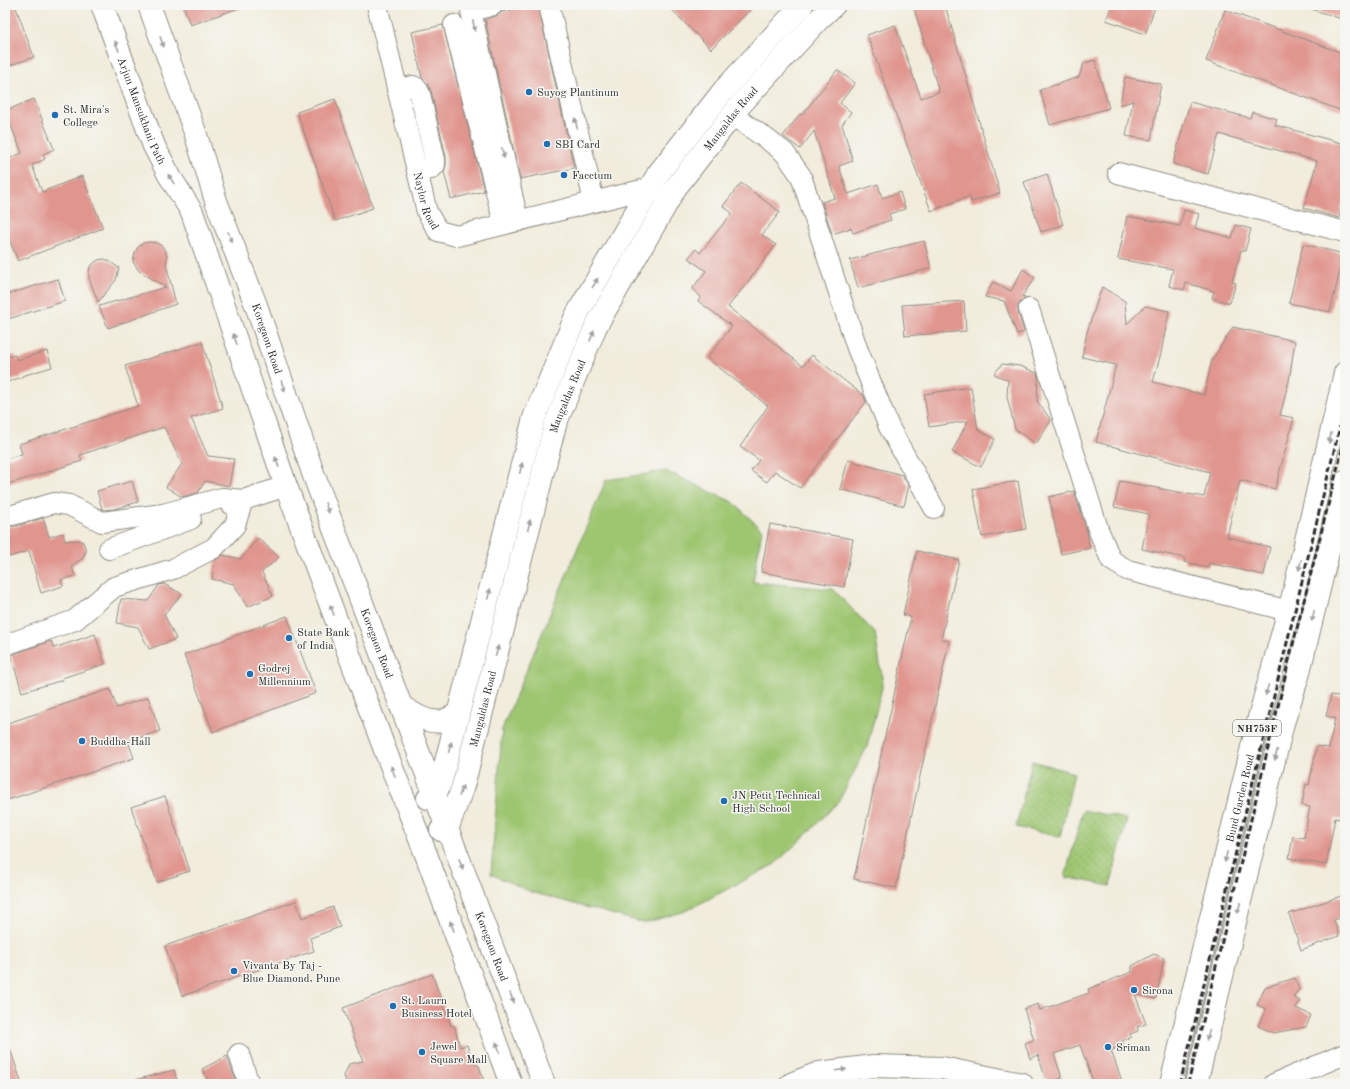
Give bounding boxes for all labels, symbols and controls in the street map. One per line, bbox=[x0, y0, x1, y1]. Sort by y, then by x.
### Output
one-way arrow bbox=[472, 20, 478, 33]
one-way arrow bbox=[160, 36, 166, 48]
one-way arrow bbox=[114, 39, 120, 51]
street label: Arjun Mansukhani Path bbox=[115, 56, 167, 167]
street label: Mangaldas Road bbox=[703, 85, 761, 153]
marker: Suyog Plantinum bbox=[524, 87, 534, 97]
place label: Suyog Plantinum bbox=[537, 88, 619, 99]
place label: St. Mira's College bbox=[63, 105, 110, 129]
marker: St. Mira's College bbox=[50, 110, 60, 120]
one-way arrow bbox=[572, 117, 578, 130]
marker: SBI Card bbox=[542, 139, 552, 149]
place label: SBI Card bbox=[555, 140, 600, 151]
one-way arrow bbox=[500, 147, 506, 159]
marker: Facctum bbox=[559, 170, 569, 180]
street label: Naylor Road bbox=[411, 171, 440, 232]
place label: Facctum bbox=[572, 171, 612, 182]
one-way arrow bbox=[168, 173, 175, 185]
one-way arrow bbox=[227, 232, 233, 244]
one-way arrow bbox=[592, 277, 599, 289]
street label: Koregaon Road bbox=[249, 302, 283, 376]
one-way arrow bbox=[589, 329, 595, 341]
one-way arrow bbox=[232, 333, 238, 345]
street label: Mangaldas Road bbox=[549, 358, 589, 435]
one-way arrow bbox=[281, 380, 287, 392]
one-way arrow bbox=[1327, 432, 1333, 444]
one-way arrow bbox=[274, 456, 280, 468]
one-way arrow bbox=[518, 462, 524, 474]
one-way arrow bbox=[324, 503, 330, 515]
one-way arrow bbox=[526, 519, 532, 531]
one-way arrow bbox=[1297, 559, 1303, 571]
one-way arrow bbox=[486, 588, 492, 600]
one-way arrow bbox=[329, 604, 335, 616]
street label: Koregaon Road bbox=[358, 607, 394, 680]
one-way arrow bbox=[1310, 610, 1316, 622]
place label: State Bank of India bbox=[297, 628, 350, 652]
marker: State Bank of India bbox=[284, 633, 294, 643]
one-way arrow bbox=[494, 645, 500, 657]
place label: Godrej Millennium bbox=[258, 664, 311, 688]
marker: Godrej Millennium bbox=[245, 669, 255, 679]
street label: Mangaldas Road bbox=[469, 669, 499, 749]
one-way arrow bbox=[1263, 684, 1269, 697]
road number: NH753F bbox=[1233, 720, 1281, 736]
marker: Buddha-Hall bbox=[77, 736, 87, 746]
place label: Buddha-Hall bbox=[90, 737, 151, 748]
one-way arrow bbox=[447, 741, 453, 753]
one-way arrow bbox=[1272, 748, 1278, 761]
street label: Bund Garden Road bbox=[1225, 753, 1257, 844]
one-way arrow bbox=[389, 765, 395, 777]
one-way arrow bbox=[458, 784, 464, 796]
place label: JN Petit Technical High School bbox=[732, 791, 820, 815]
marker: JN Petit Technical High School bbox=[719, 796, 729, 806]
one-way arrow bbox=[1222, 851, 1228, 864]
one-way arrow bbox=[459, 858, 465, 870]
one-way arrow bbox=[1235, 902, 1241, 914]
street label: Koregaon Road bbox=[472, 910, 509, 984]
one-way arrow bbox=[449, 919, 455, 931]
place label: Vivanta By Taj - Blue Diamond, Pune bbox=[242, 961, 340, 985]
marker: Vivanta By Taj - Blue Diamond, Pune bbox=[229, 966, 239, 976]
marker: Sirona bbox=[1129, 985, 1139, 995]
place label: Sirona bbox=[1142, 986, 1174, 997]
one-way arrow bbox=[510, 993, 516, 1005]
place label: St. Laurn Business Hotel bbox=[401, 996, 472, 1020]
marker: St. Laurn Business Hotel bbox=[388, 1001, 398, 1011]
one-way arrow bbox=[1205, 1029, 1211, 1041]
one-way arrow bbox=[494, 1041, 500, 1053]
place label: Jewel Square Mall bbox=[430, 1042, 487, 1066]
marker: Sriman bbox=[1103, 1042, 1113, 1052]
place label: Sriman bbox=[1116, 1043, 1150, 1054]
marker: Jewel Square Mall bbox=[417, 1047, 427, 1057]
one-way arrow bbox=[835, 1067, 847, 1073]

